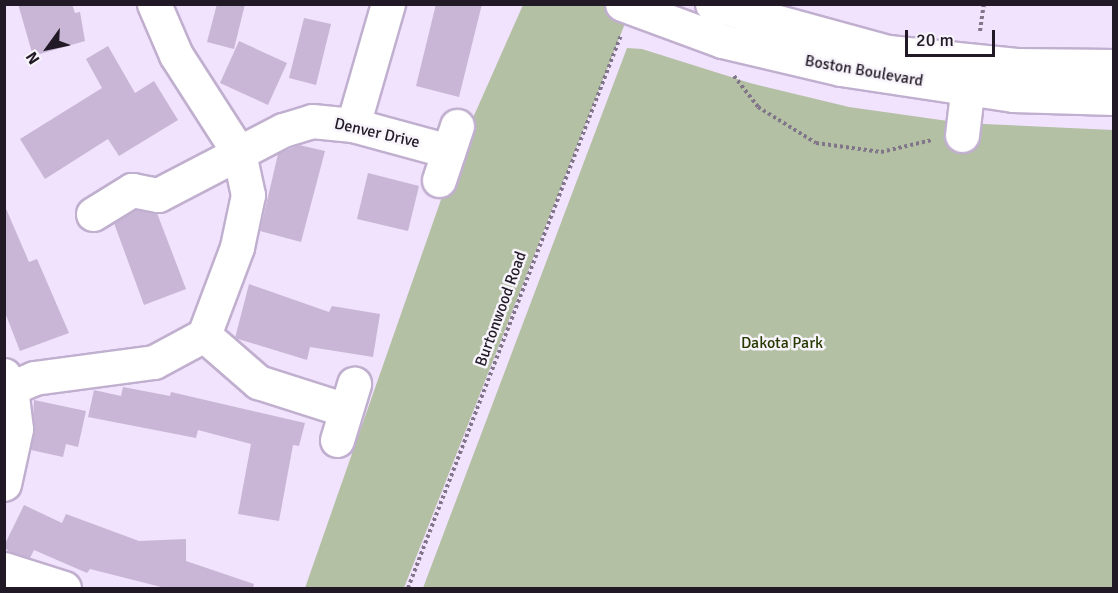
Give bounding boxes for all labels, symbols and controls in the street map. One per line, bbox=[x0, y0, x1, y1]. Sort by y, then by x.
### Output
north arrow bbox=[18, 18, 78, 78]
scale bar bbox=[908, 18, 998, 56]
text: 20 m bbox=[916, 29, 954, 51]
text: N bbox=[21, 48, 44, 68]
street label: Boston Boulevard bbox=[803, 51, 925, 91]
street label: Denver Drive bbox=[332, 114, 422, 152]
street label: Burtonwood Road bbox=[471, 249, 531, 369]
park label: Dakota Park bbox=[741, 333, 823, 353]

